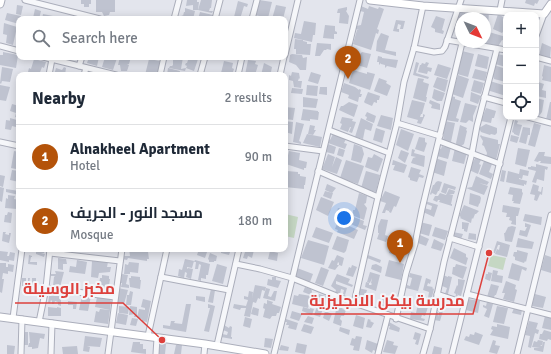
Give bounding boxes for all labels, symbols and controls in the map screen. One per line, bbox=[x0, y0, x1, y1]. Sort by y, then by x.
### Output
north arrow bbox=[455, 12, 491, 48]
map controls bbox=[503, 12, 539, 120]
button: + bbox=[503, 12, 539, 48]
search box bbox=[16, 16, 288, 60]
icon: search bbox=[30, 27, 52, 49]
text: Search here bbox=[62, 29, 138, 47]
pin: 2 bbox=[335, 46, 361, 79]
button: − bbox=[503, 48, 539, 84]
button: locate bbox=[503, 84, 539, 120]
text: Nearby bbox=[32, 88, 85, 109]
text: 2 results bbox=[224, 90, 272, 106]
text: Alnakheel Apartment bbox=[70, 140, 210, 158]
text: 1 bbox=[41, 149, 49, 165]
text: 90 m bbox=[245, 149, 272, 165]
text: Hotel bbox=[70, 158, 100, 174]
text: مسجد النور - الجريف bbox=[70, 204, 203, 222]
your location bbox=[334, 208, 354, 228]
text: 2 bbox=[41, 213, 49, 229]
text: 180 m bbox=[238, 213, 272, 229]
text: Mosque bbox=[70, 227, 113, 243]
pin: 1 bbox=[387, 230, 413, 263]
callout: مخبز الوسيلة bbox=[15, 275, 123, 303]
text: مخبز الوسيلة bbox=[23, 279, 115, 299]
callout: مدرسة بيكن الانجليزية bbox=[301, 286, 473, 314]
text: مدرسة بيكن الانجليزية bbox=[309, 291, 465, 311]

